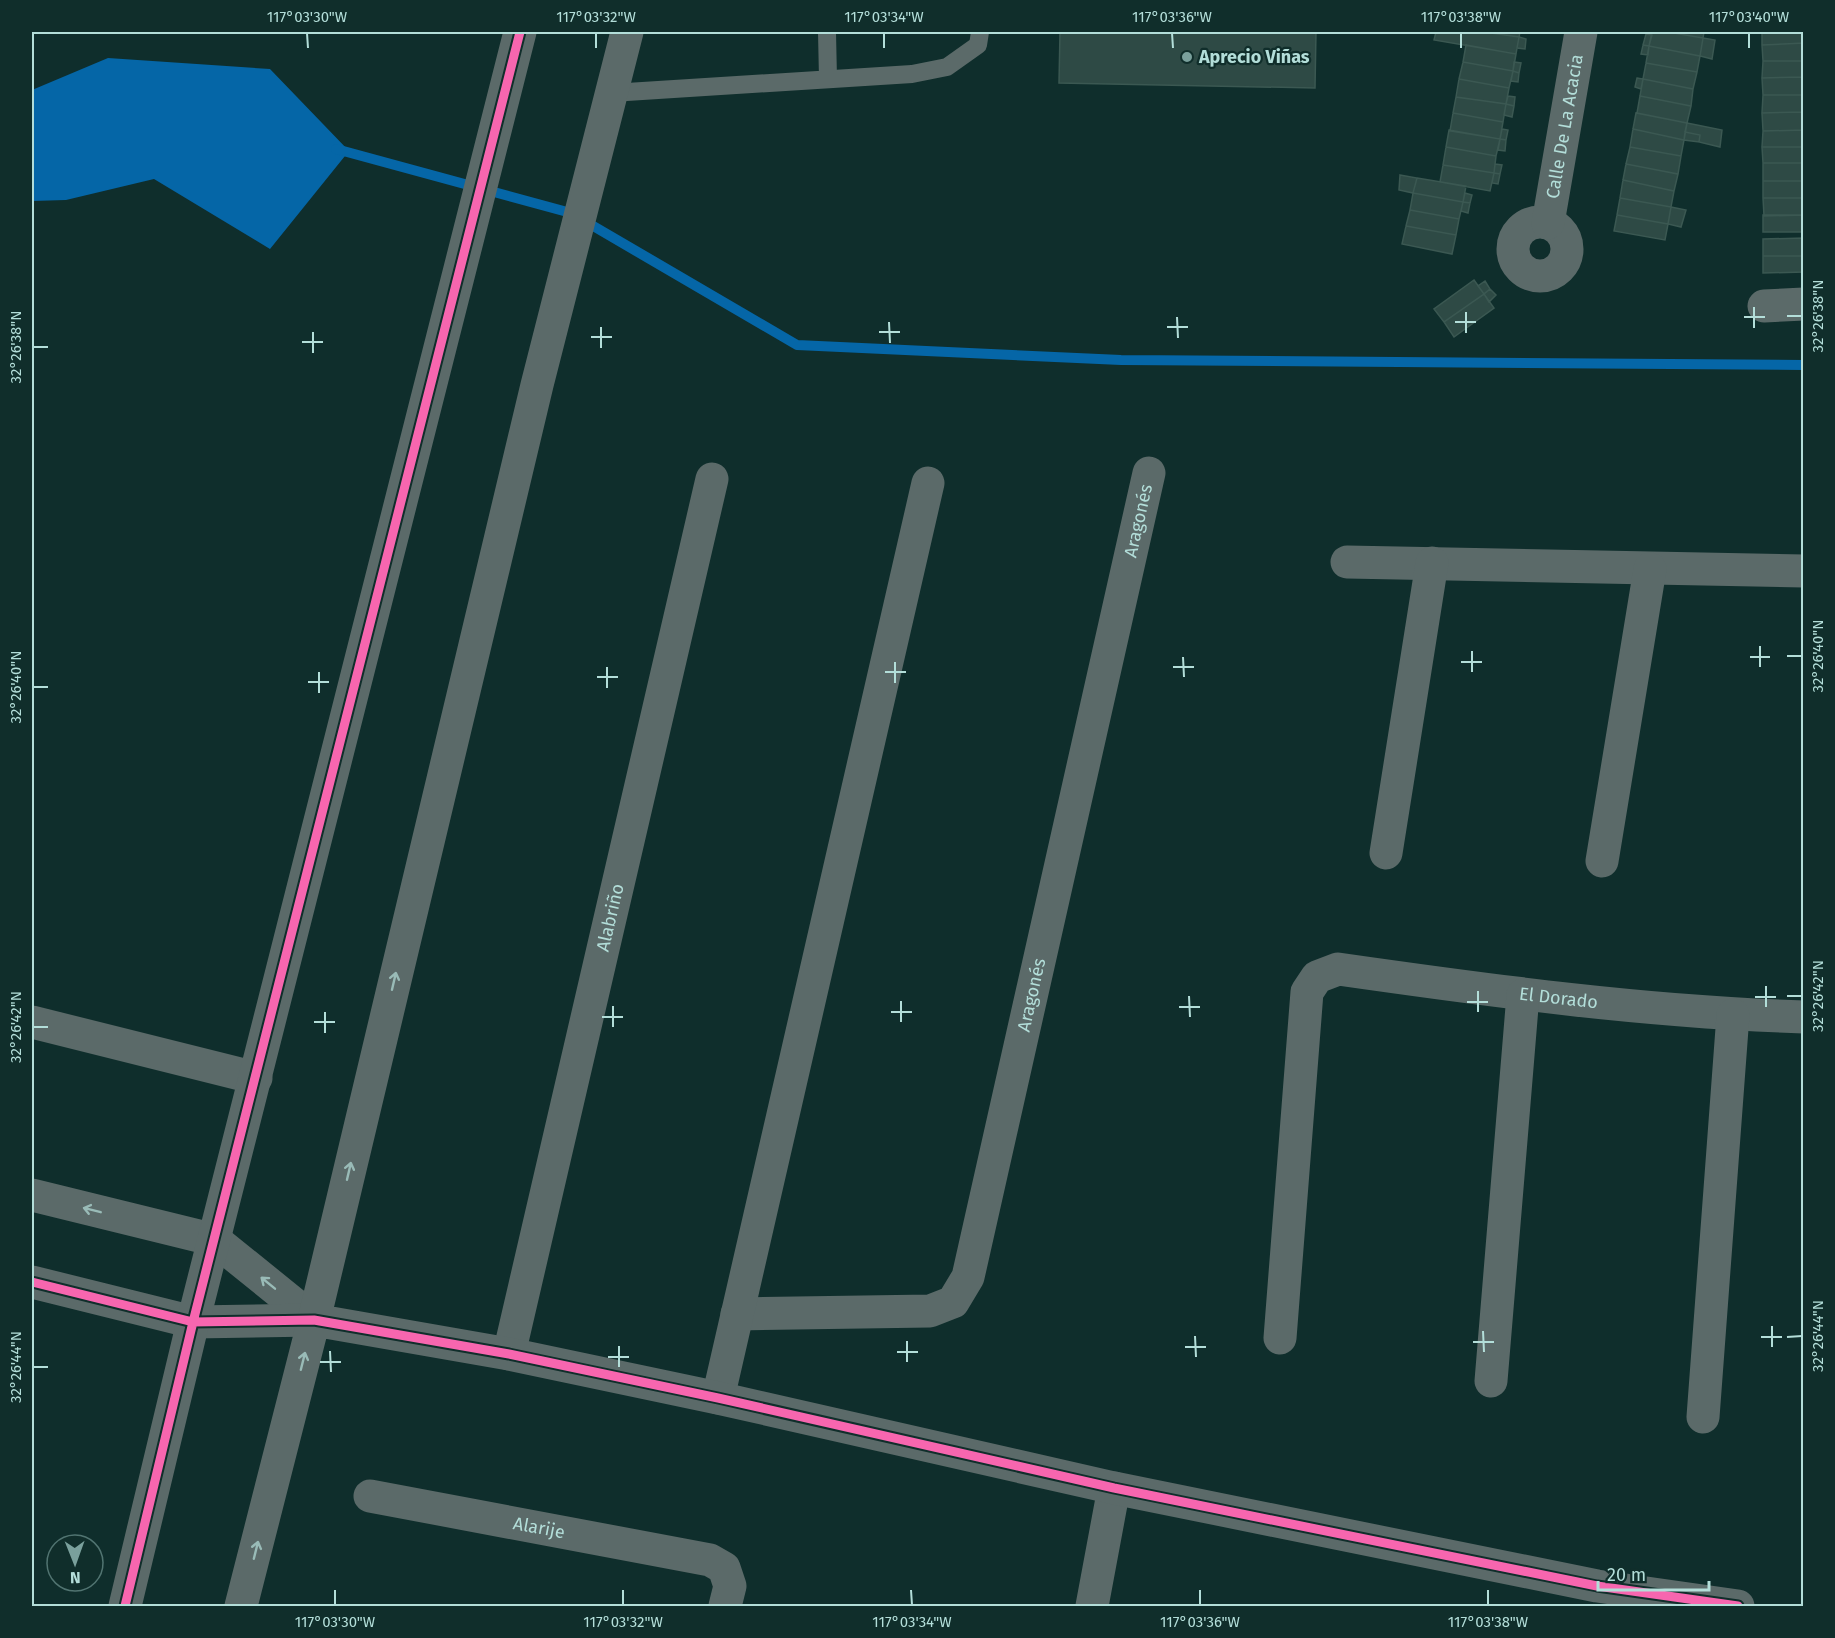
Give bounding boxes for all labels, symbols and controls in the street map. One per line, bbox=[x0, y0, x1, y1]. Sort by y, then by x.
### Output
text: 117°03'30"W bbox=[267, 8, 348, 26]
text: 117°03'32"W bbox=[556, 8, 636, 26]
text: 117°03'34"W bbox=[844, 8, 924, 26]
text: 117°03'36"W bbox=[1132, 8, 1213, 26]
text: 117°03'38"W bbox=[1421, 8, 1502, 26]
text: 117°03'40"W bbox=[1709, 8, 1790, 26]
place label: Aprecio Viñas bbox=[1198, 46, 1310, 68]
marker: Aprecio Viñas bbox=[1180, 50, 1194, 64]
street label: Calle De La Acacia bbox=[1541, 53, 1588, 200]
text: 32°26'38"N bbox=[1809, 280, 1827, 352]
text: 32°26'38"N bbox=[7, 311, 25, 383]
street label: Aragonés bbox=[1119, 482, 1157, 560]
text: 32°26'40"N bbox=[1809, 620, 1827, 692]
text: 32°26'40"N bbox=[7, 651, 25, 723]
street label: Alabriño bbox=[592, 881, 629, 954]
street label: Aragonés bbox=[1013, 956, 1050, 1034]
text: 32°26'42"N bbox=[1809, 960, 1827, 1032]
one-way arrow bbox=[389, 972, 401, 991]
street label: El Dorado bbox=[1518, 983, 1599, 1013]
text: 32°26'42"N bbox=[7, 991, 25, 1063]
one-way arrow bbox=[344, 1162, 356, 1181]
one-way arrow bbox=[83, 1203, 102, 1215]
one-way arrow bbox=[261, 1276, 276, 1290]
text: 32°26'44"N bbox=[1809, 1300, 1827, 1372]
text: 32°26'44"N bbox=[7, 1331, 25, 1403]
one-way arrow bbox=[298, 1352, 310, 1371]
street label: Alarije bbox=[511, 1512, 567, 1543]
north arrow bbox=[45, 1533, 105, 1593]
one-way arrow bbox=[250, 1541, 262, 1560]
scale bar bbox=[1598, 1554, 1709, 1592]
text: 20 m bbox=[1607, 1564, 1646, 1586]
text: N bbox=[70, 1568, 81, 1587]
text: 117°03'30"W bbox=[295, 1613, 376, 1631]
text: 117°03'32"W bbox=[583, 1613, 663, 1631]
text: 117°03'34"W bbox=[872, 1613, 952, 1631]
text: 117°03'36"W bbox=[1160, 1613, 1241, 1631]
text: 117°03'38"W bbox=[1448, 1613, 1529, 1631]

